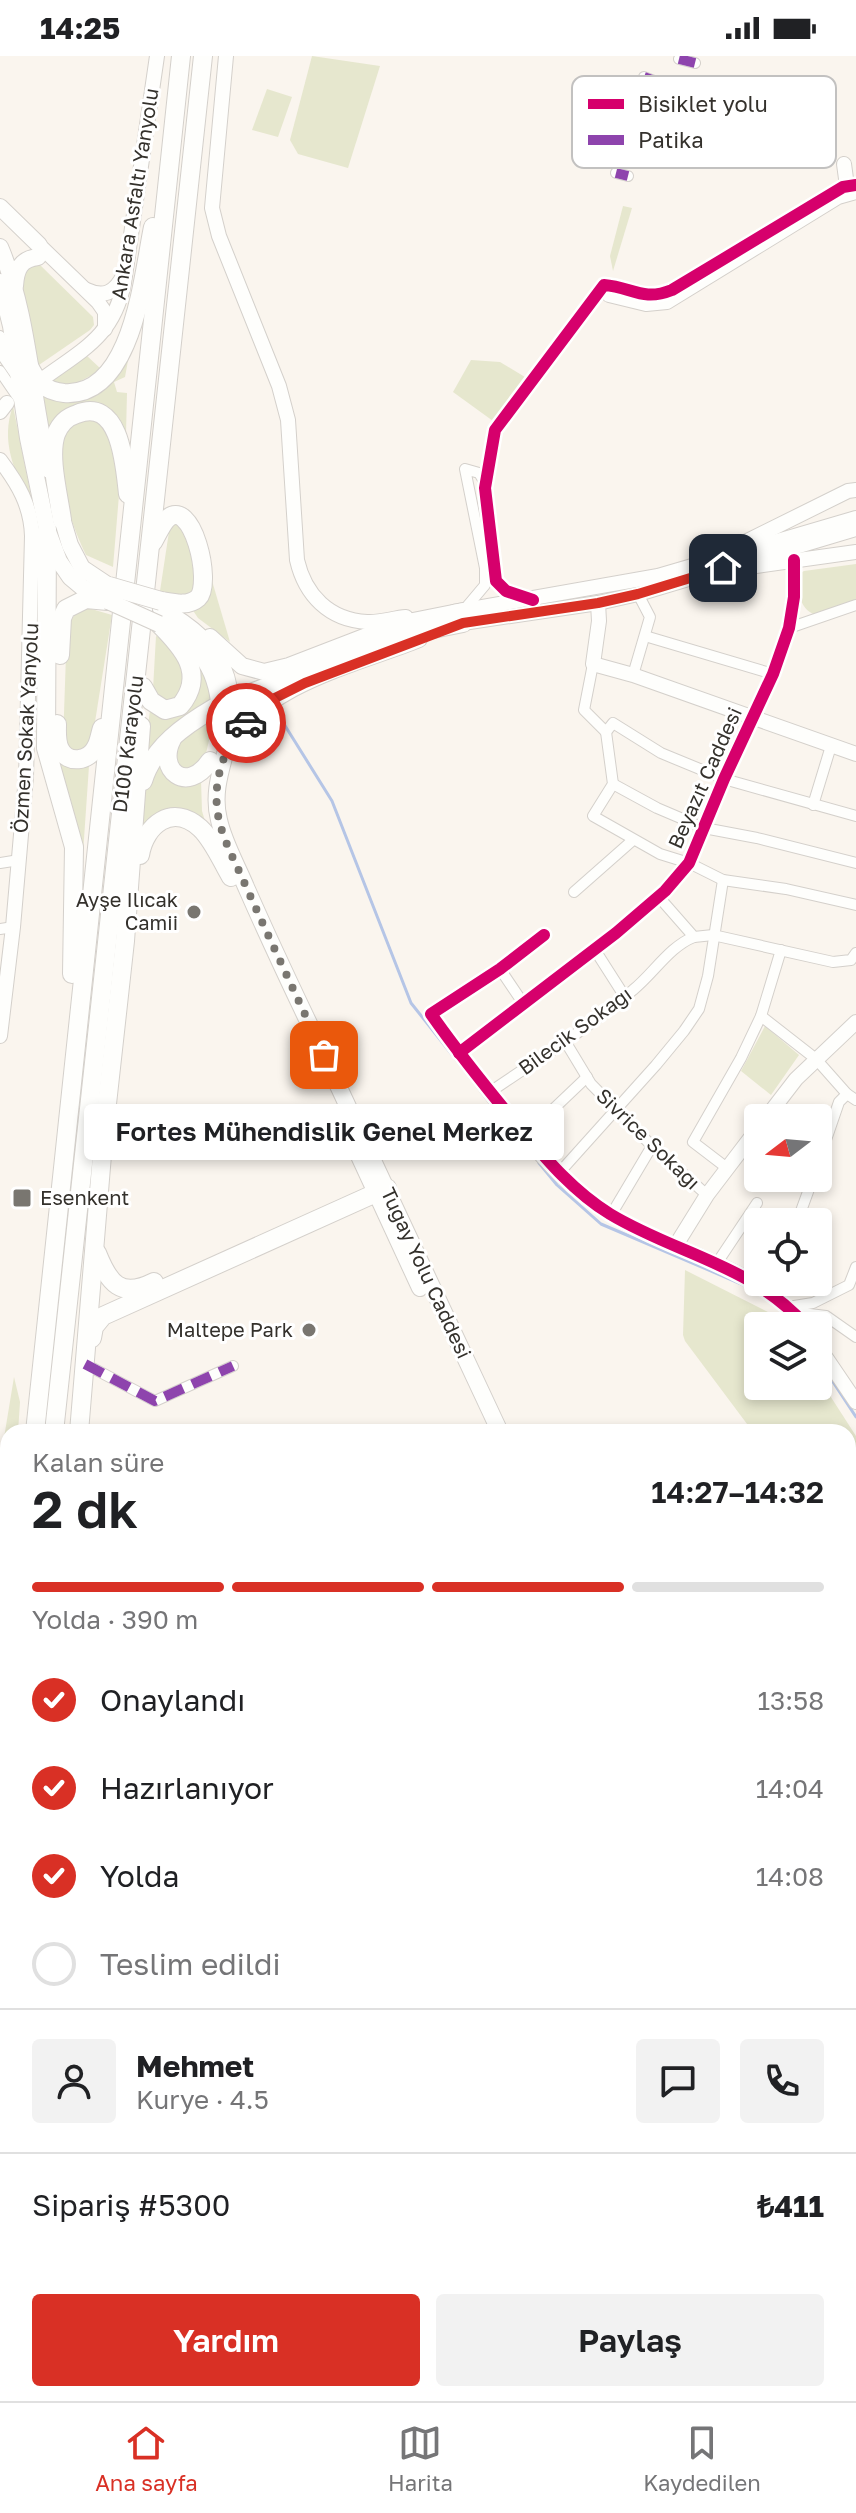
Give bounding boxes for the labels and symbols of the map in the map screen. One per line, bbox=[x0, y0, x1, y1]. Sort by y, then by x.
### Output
legend bbox=[572, 76, 836, 168]
street label: Ankara Asfaltı Yanyolu bbox=[105, 86, 163, 301]
text: Bisiklet yolu bbox=[638, 90, 768, 117]
text: Patika bbox=[638, 126, 704, 153]
pin bbox=[689, 534, 757, 602]
street label: Özmen Sokak Yanyolu bbox=[8, 622, 42, 834]
street label: D100 Karayolu bbox=[107, 674, 147, 814]
courier bbox=[206, 683, 286, 763]
street label: Beyazıt Caddesi bbox=[662, 703, 746, 852]
place label: Ayşe Ilıcak Camii bbox=[76, 887, 178, 934]
marker: Ayşe Ilıcak Camii bbox=[185, 903, 203, 921]
street label: Bilecik Sokağı bbox=[513, 981, 636, 1079]
pin bbox=[290, 1021, 358, 1089]
street label: Sivrice Sokağı bbox=[592, 1083, 706, 1194]
callout: Fortes Mühendislik Genel Merkez bbox=[84, 1103, 564, 1159]
north arrow bbox=[744, 1104, 832, 1192]
street label: Tugay Yolu Caddesi bbox=[377, 1183, 477, 1362]
place label: Esenkent bbox=[40, 1185, 129, 1209]
marker: Esenkent bbox=[11, 1187, 33, 1209]
place label: Maltepe Park bbox=[167, 1317, 293, 1341]
marker: Maltepe Park bbox=[300, 1321, 318, 1339]

